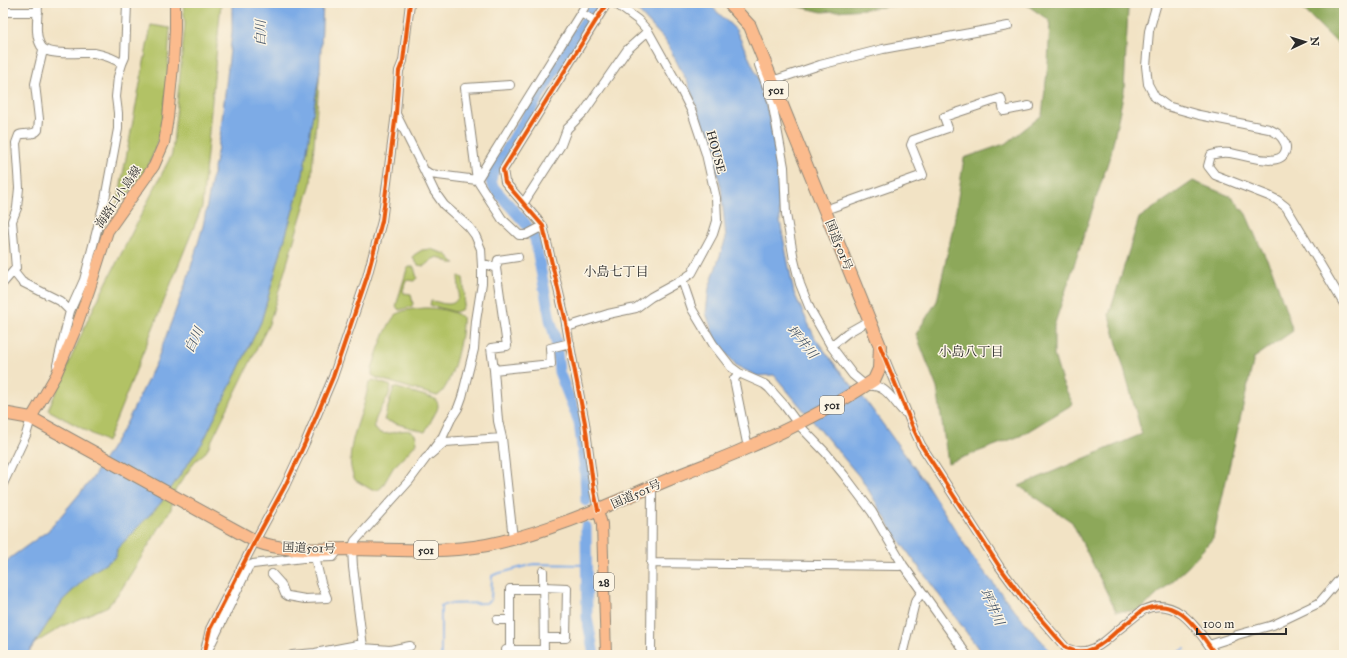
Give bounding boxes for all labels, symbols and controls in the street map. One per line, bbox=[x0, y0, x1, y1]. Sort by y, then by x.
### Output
water label: 白川 bbox=[253, 18, 269, 46]
north arrow bbox=[1285, 22, 1325, 62]
text: N bbox=[1308, 36, 1321, 47]
road number: 501 bbox=[764, 81, 788, 99]
street label: HOUSE bbox=[704, 129, 729, 176]
street label: 海路口小島線 bbox=[92, 163, 144, 231]
street label: 国道501号 bbox=[823, 218, 855, 272]
district label: 小島七丁目 bbox=[583, 264, 649, 280]
water label: 坪井川 bbox=[783, 322, 822, 364]
water label: 白川 bbox=[181, 323, 208, 355]
district label: 小島八丁目 bbox=[938, 344, 1004, 360]
road number: 501 bbox=[820, 396, 844, 414]
street label: 国道501号 bbox=[609, 477, 663, 511]
street label: 国道501号 bbox=[282, 540, 336, 556]
road number: 501 bbox=[414, 541, 438, 559]
road number: 28 bbox=[594, 573, 614, 591]
water label: 坪井川 bbox=[977, 586, 1008, 630]
scale bar bbox=[1197, 610, 1286, 636]
text: 100 m bbox=[1203, 617, 1234, 631]

